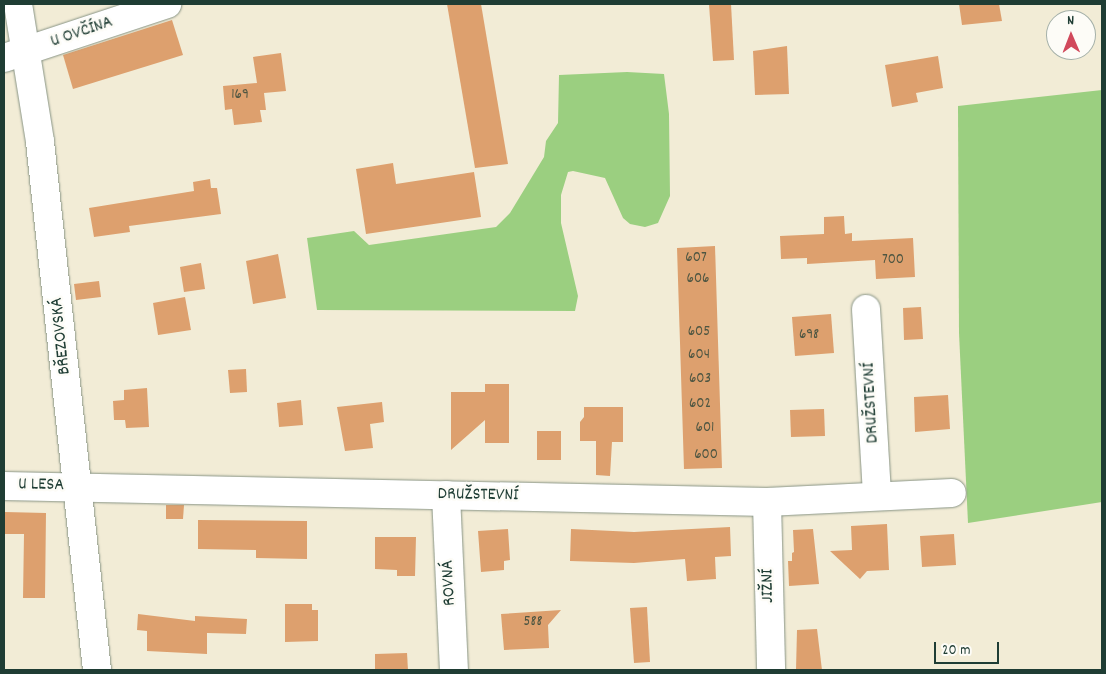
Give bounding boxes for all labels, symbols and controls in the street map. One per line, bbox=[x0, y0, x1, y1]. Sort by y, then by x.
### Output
north arrow bbox=[1046, 10, 1096, 60]
text: N bbox=[1067, 11, 1074, 31]
street label: U OVČÍNA bbox=[48, 12, 116, 54]
house number: 169 bbox=[231, 87, 249, 105]
house number: 607 bbox=[685, 250, 707, 268]
house number: 700 bbox=[882, 252, 904, 270]
house number: 606 bbox=[687, 271, 709, 289]
street label: BŘEZOVSKÁ bbox=[47, 296, 77, 376]
house number: 605 bbox=[688, 324, 710, 342]
house number: 698 bbox=[799, 327, 819, 345]
house number: 604 bbox=[688, 347, 710, 365]
street label: DRUŽSTEVNÍ bbox=[859, 362, 885, 444]
house number: 603 bbox=[689, 371, 711, 389]
house number: 602 bbox=[689, 396, 711, 414]
house number: 601 bbox=[696, 420, 714, 438]
house number: 600 bbox=[694, 447, 718, 465]
street label: U LESA bbox=[18, 475, 64, 497]
street label: DRUŽSTEVNÍ bbox=[437, 484, 519, 508]
street label: ROVNÁ bbox=[438, 559, 462, 607]
street label: JIŽNÍ bbox=[758, 569, 780, 603]
house number: 588 bbox=[524, 614, 542, 632]
scale bar bbox=[936, 632, 1001, 664]
text: 20 m bbox=[942, 640, 970, 662]

